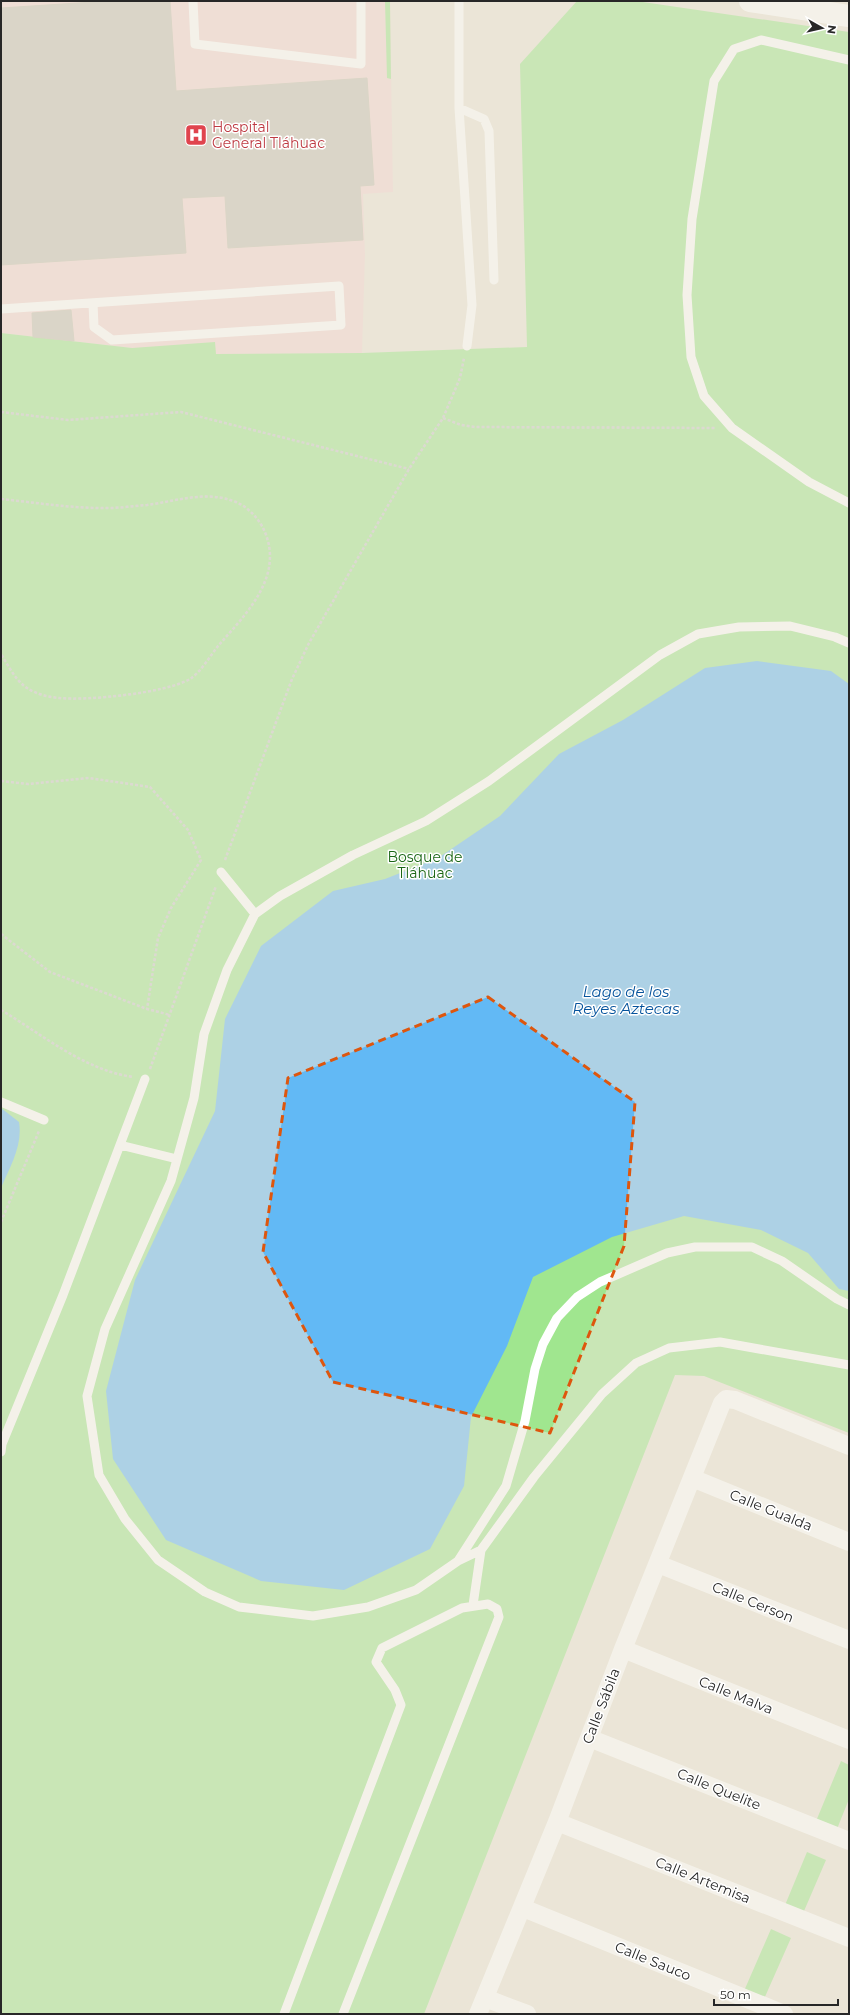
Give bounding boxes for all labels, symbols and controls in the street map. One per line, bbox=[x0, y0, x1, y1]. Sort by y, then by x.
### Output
north arrow bbox=[802, 8, 842, 48]
text: N bbox=[824, 24, 839, 35]
place label: Hospital General Tláhuac bbox=[212, 118, 325, 152]
hospital icon: Hospital General Tláhuac bbox=[183, 122, 209, 148]
park label: Bosque de Tláhuac bbox=[387, 848, 463, 882]
water label: Lago de los Reyes Aztecas bbox=[572, 982, 680, 1018]
street label: Calle Gualda bbox=[727, 1485, 815, 1535]
street label: Calle Cerson bbox=[710, 1577, 796, 1627]
street label: Calle Sábila bbox=[578, 1665, 624, 1747]
street label: Calle Malva bbox=[696, 1672, 776, 1718]
street label: Calle Quelite bbox=[675, 1764, 763, 1814]
street label: Calle Artemisa bbox=[653, 1853, 753, 1907]
street label: Calle Sauco bbox=[612, 1938, 694, 1985]
scale bar bbox=[714, 1981, 838, 2007]
text: 50 m bbox=[720, 1987, 751, 2002]

